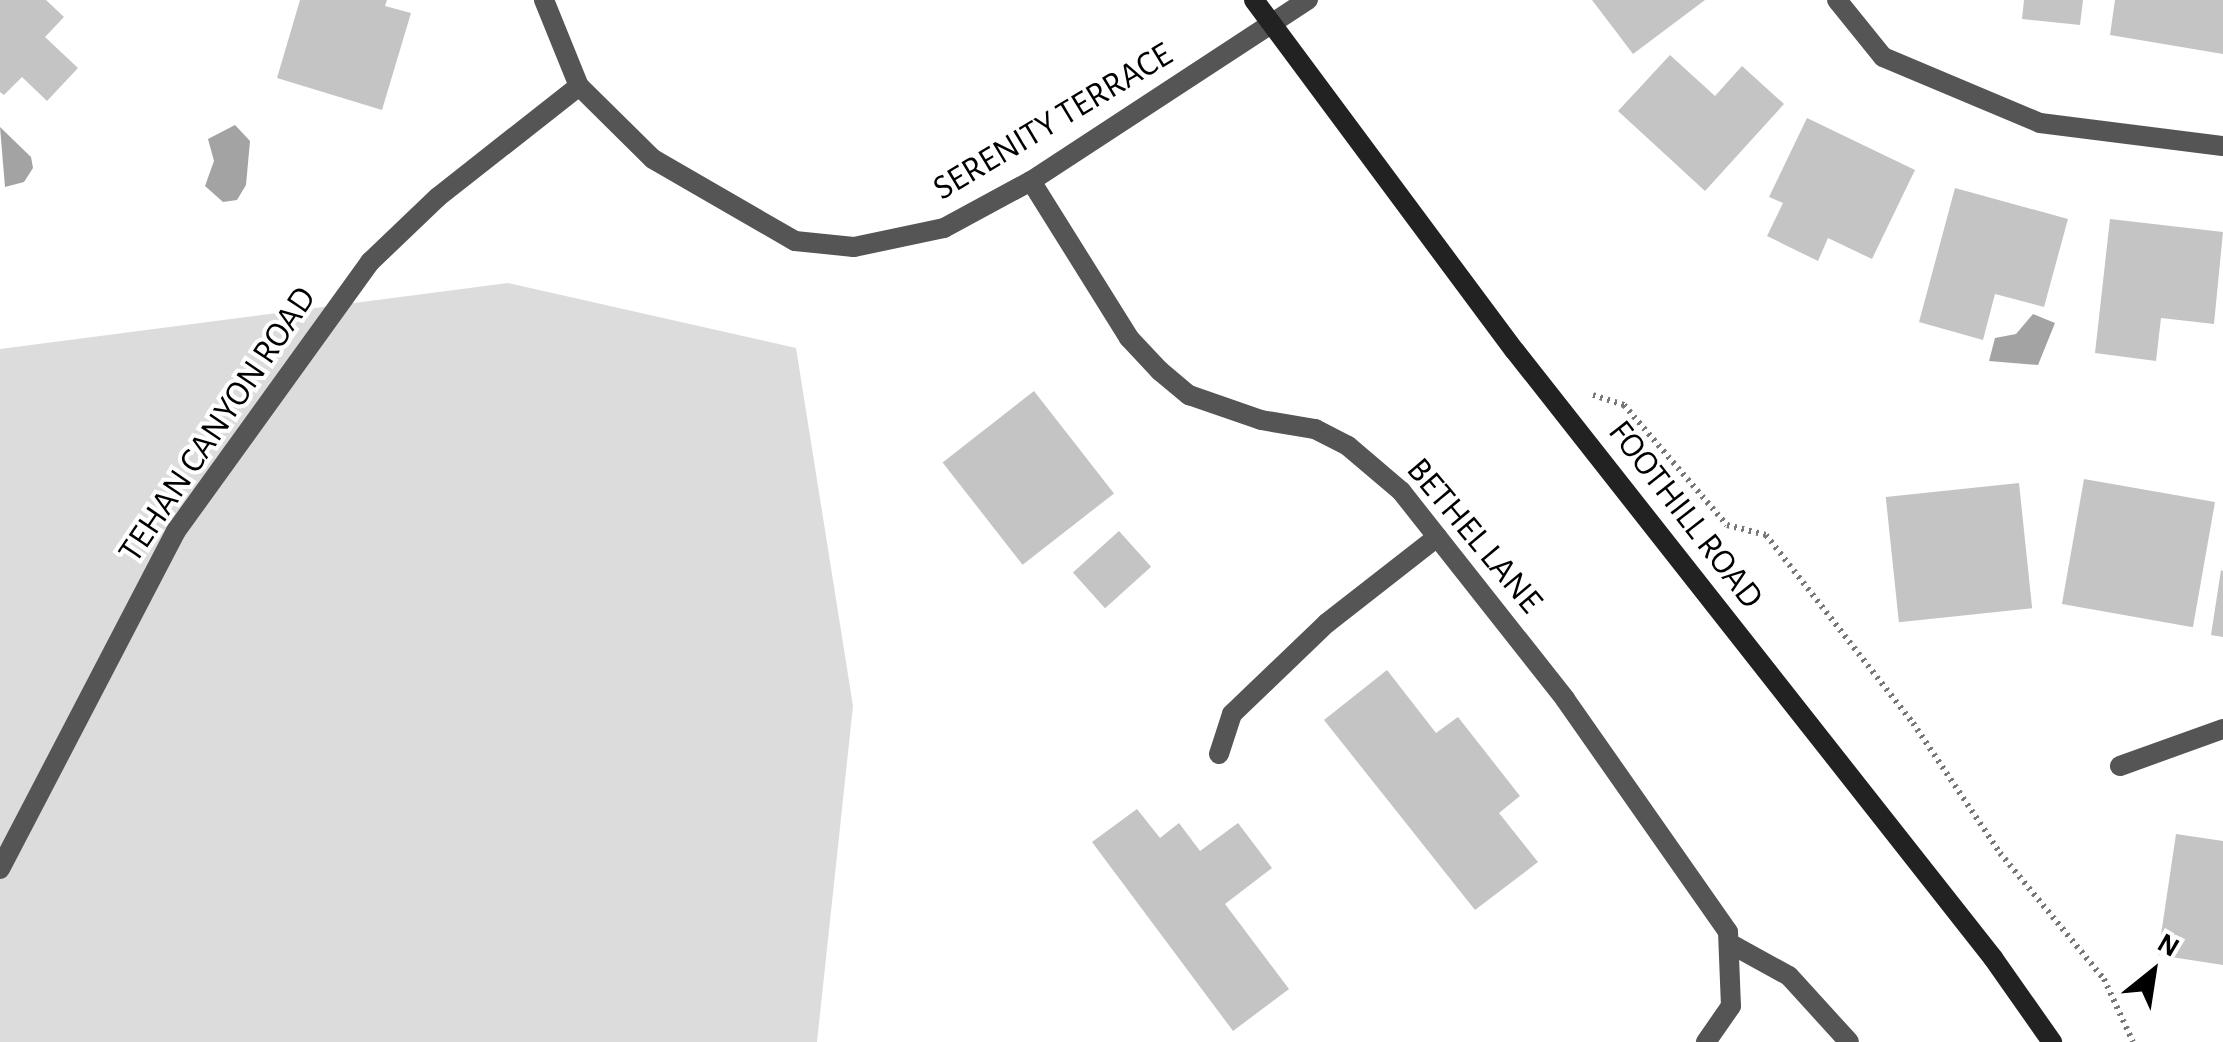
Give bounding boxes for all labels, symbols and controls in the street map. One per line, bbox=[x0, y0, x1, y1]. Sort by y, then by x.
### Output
street label: SERENITY TERRACE bbox=[926, 34, 1180, 210]
street label: TEHAN CANYON ROAD bbox=[110, 279, 326, 571]
street label: FOOTHILL ROAD bbox=[1599, 413, 1771, 617]
street label: BETHEL LANE bbox=[1397, 450, 1551, 622]
north arrow bbox=[2103, 922, 2203, 1022]
text: N bbox=[2153, 929, 2183, 963]

